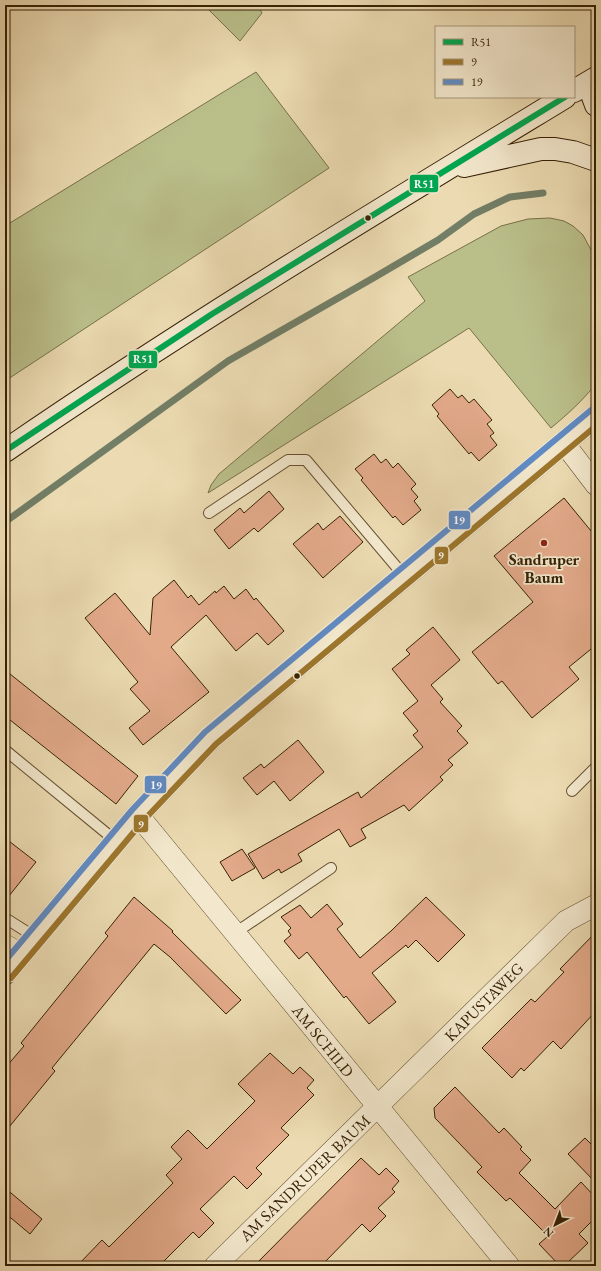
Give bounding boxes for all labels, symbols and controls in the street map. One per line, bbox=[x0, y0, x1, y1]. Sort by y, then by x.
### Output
legend bbox=[435, 26, 575, 98]
text: R51 bbox=[471, 34, 491, 50]
text: 9 bbox=[471, 54, 477, 70]
text: 19 bbox=[471, 74, 483, 90]
line badge: R51 bbox=[409, 174, 439, 193]
text: R51 bbox=[414, 177, 434, 191]
unlabelled marker bbox=[363, 213, 373, 223]
line badge: R51 bbox=[128, 350, 158, 369]
text: R51 bbox=[133, 352, 153, 366]
line badge: 19 bbox=[448, 510, 471, 530]
text: 19 bbox=[453, 513, 465, 527]
marker: Sandruper Baum bbox=[539, 538, 549, 548]
line badge: 9 bbox=[434, 546, 449, 565]
text: 9 bbox=[438, 548, 444, 562]
place label: Sandruper Baum bbox=[509, 549, 580, 588]
unlabelled marker bbox=[292, 671, 302, 681]
line badge: 19 bbox=[144, 775, 167, 794]
text: 19 bbox=[150, 778, 162, 792]
line badge: 9 bbox=[133, 814, 149, 833]
text: 9 bbox=[138, 817, 144, 831]
street label: KAPUSTAWEG bbox=[440, 958, 528, 1046]
street label: AM SCHILD bbox=[287, 1000, 359, 1082]
street label: AM SANDRUPER BAUM bbox=[234, 1110, 375, 1247]
north arrow bbox=[535, 1205, 575, 1245]
text: N bbox=[540, 1224, 556, 1241]

